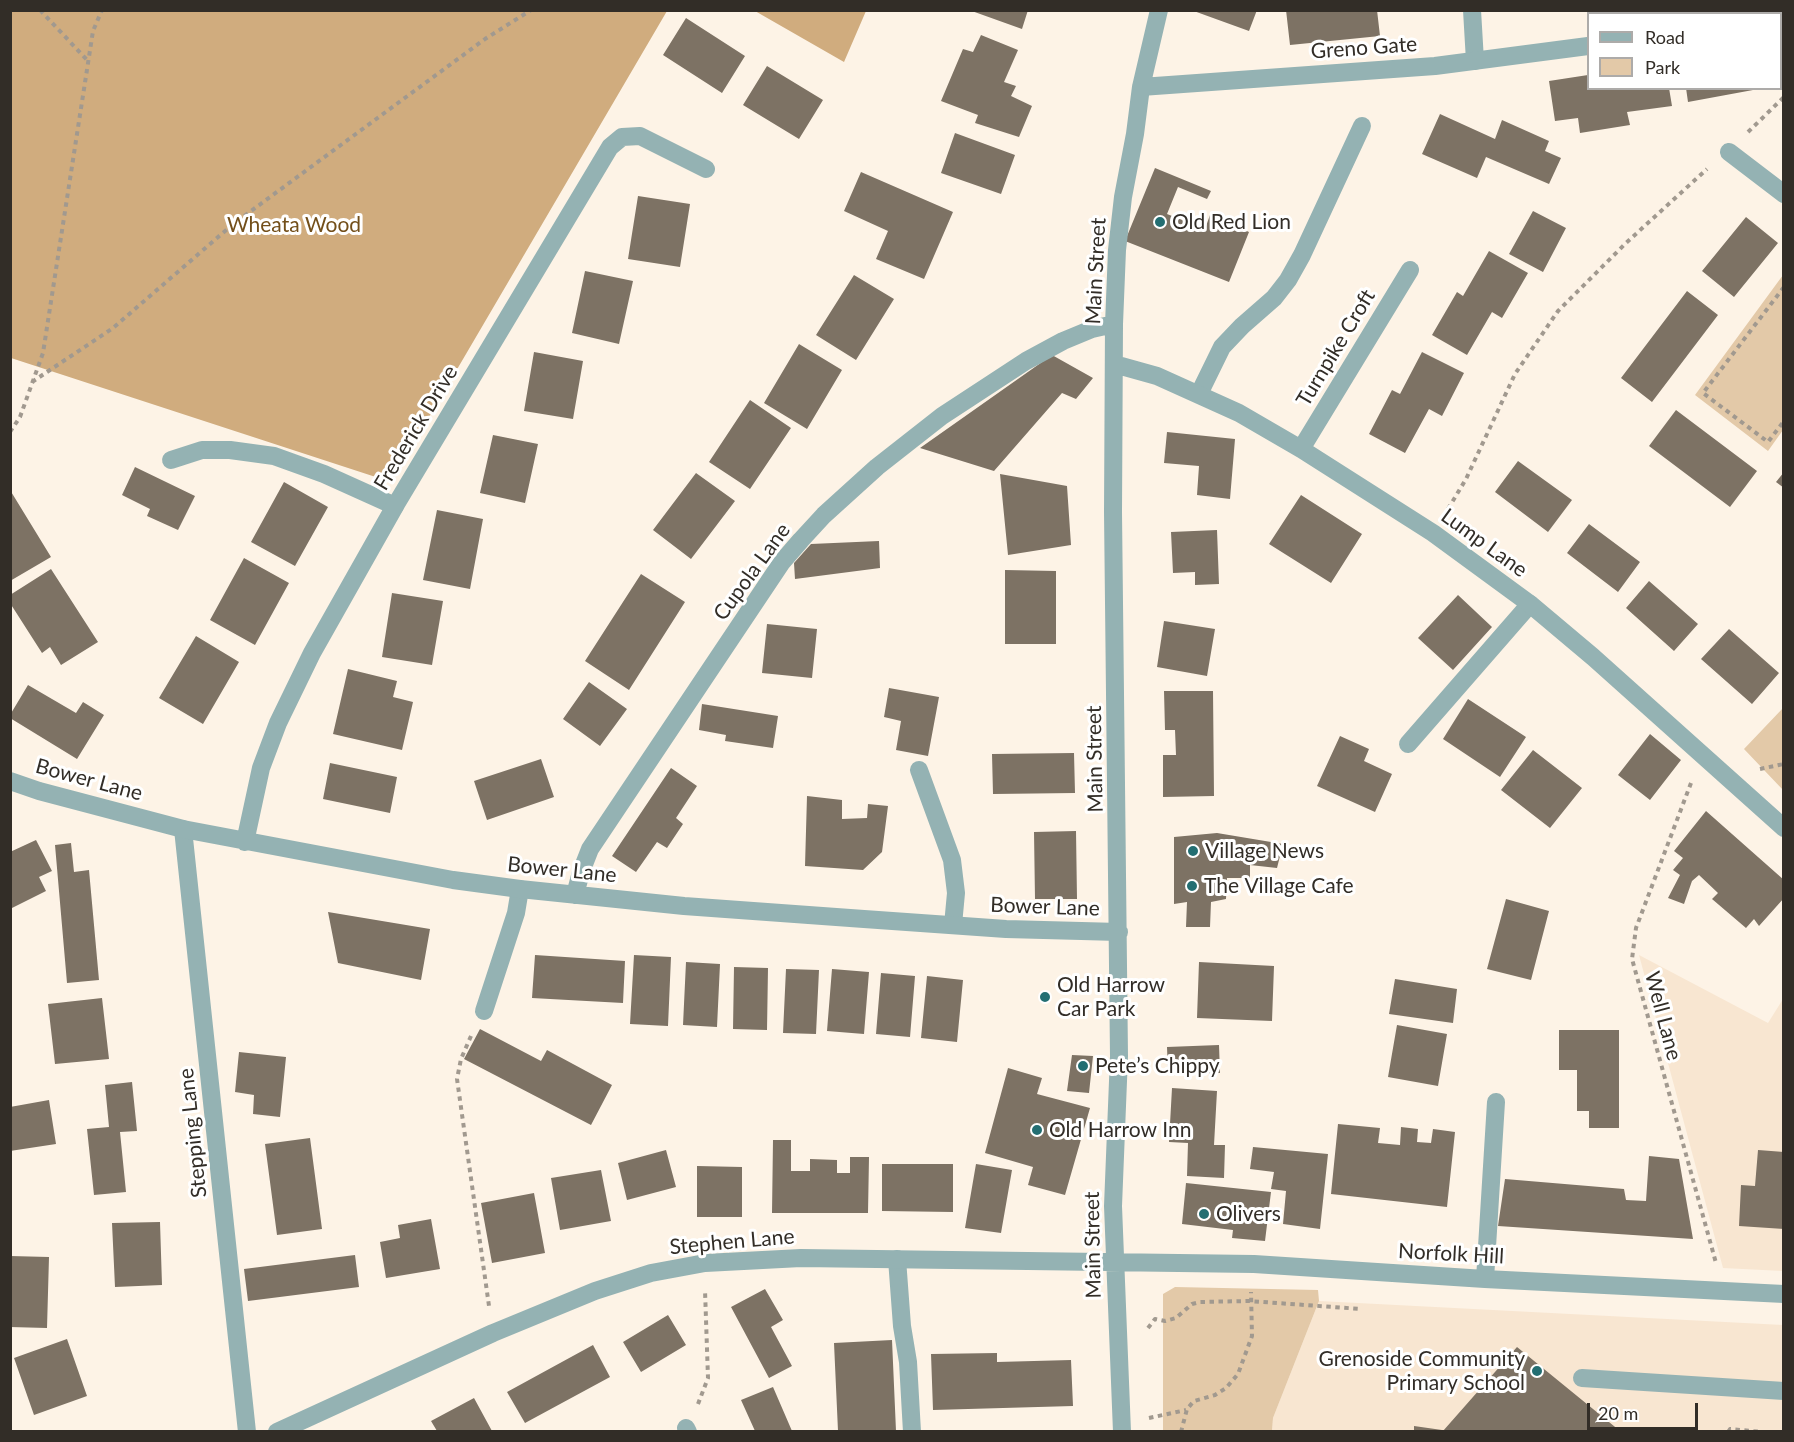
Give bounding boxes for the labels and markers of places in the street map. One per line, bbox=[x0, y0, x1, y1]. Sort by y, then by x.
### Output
place label: Old Red Lion bbox=[1172, 209, 1291, 235]
marker: Old Red Lion bbox=[1153, 215, 1167, 229]
place label: Village News bbox=[1205, 838, 1324, 864]
marker: Village News bbox=[1186, 844, 1200, 858]
place label: The Village Cafe bbox=[1204, 873, 1354, 899]
marker: The Village Cafe bbox=[1185, 879, 1199, 893]
place label: Old Harrow Car Park bbox=[1057, 972, 1165, 1022]
marker: Old Harrow Car Park bbox=[1038, 990, 1052, 1004]
place label: Pete’s Chippy bbox=[1095, 1053, 1220, 1079]
marker: Pete’s Chippy bbox=[1076, 1059, 1090, 1073]
place label: Old Harrow Inn bbox=[1049, 1117, 1191, 1143]
marker: Old Harrow Inn bbox=[1030, 1123, 1044, 1137]
place label: Olivers bbox=[1216, 1201, 1281, 1227]
marker: Olivers bbox=[1197, 1207, 1211, 1221]
place label: Grenoside Community Primary School bbox=[1318, 1346, 1525, 1396]
marker: Grenoside Community Primary School bbox=[1530, 1364, 1544, 1378]

